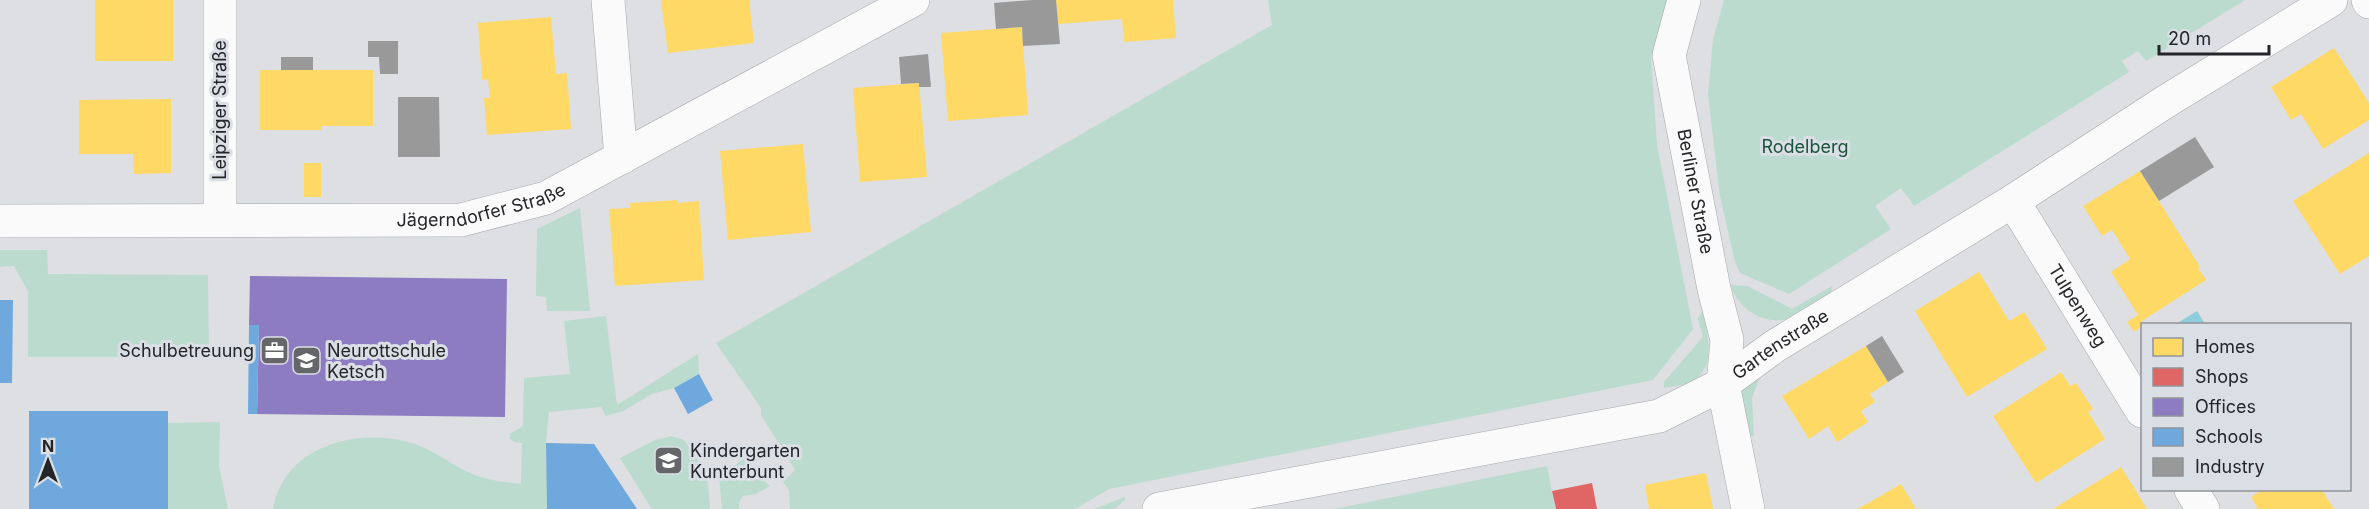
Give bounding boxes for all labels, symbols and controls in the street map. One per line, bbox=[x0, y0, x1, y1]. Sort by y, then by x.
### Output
scale bar bbox=[2159, 18, 2268, 56]
text: 20 m bbox=[2168, 28, 2211, 49]
street label: Leipziger Straße bbox=[209, 40, 230, 180]
street label: Berliner Straße bbox=[1673, 127, 1718, 256]
park label: Rodelberg bbox=[1761, 136, 1849, 157]
street label: Jägerndorfer Straße bbox=[396, 179, 569, 231]
street label: Tulpenweg bbox=[2044, 260, 2111, 351]
street label: Gartenstraße bbox=[1728, 305, 1832, 384]
legend bbox=[2141, 323, 2351, 491]
office icon: Schulbetreuung bbox=[259, 335, 291, 367]
text: Homes bbox=[2195, 336, 2255, 357]
place label: Schulbetreuung bbox=[119, 340, 254, 361]
place label: Neurottschule Ketsch bbox=[327, 340, 446, 382]
school or university icon: Neurottschule Ketsch bbox=[290, 345, 322, 377]
text: Shops bbox=[2195, 366, 2249, 387]
text: Offices bbox=[2195, 396, 2256, 417]
text: Schools bbox=[2195, 426, 2263, 447]
north arrow bbox=[18, 431, 78, 491]
text: N bbox=[42, 436, 54, 456]
place label: Kindergarten Kunterbunt bbox=[690, 440, 800, 482]
school or university icon: Kindergarten Kunterbunt bbox=[653, 445, 685, 477]
text: Industry bbox=[2195, 456, 2265, 477]

